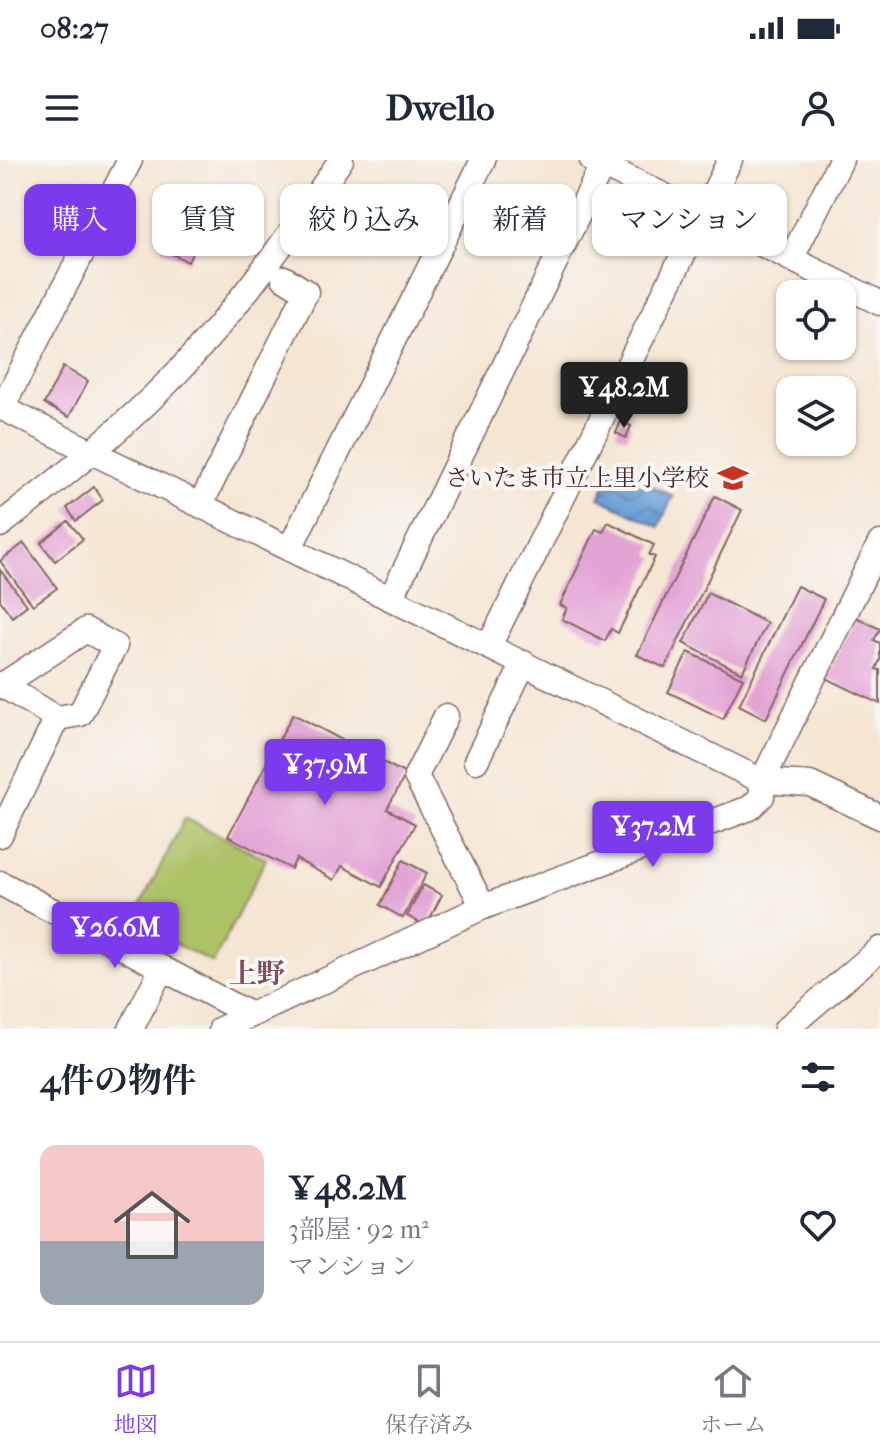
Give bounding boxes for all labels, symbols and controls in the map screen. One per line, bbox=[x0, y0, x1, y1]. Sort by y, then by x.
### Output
text: 08:27 bbox=[40, 11, 109, 46]
icon: menu bbox=[40, 86, 84, 130]
icon: person bbox=[796, 86, 840, 130]
text: Dwello bbox=[385, 87, 495, 129]
chip: 購入 bbox=[24, 184, 136, 256]
chip: 賃貸 bbox=[152, 184, 264, 256]
chip: 絞り込み bbox=[280, 184, 448, 256]
chip: 新着 bbox=[464, 184, 576, 256]
chip: マンション bbox=[592, 184, 787, 256]
map controls bbox=[776, 280, 856, 456]
button: locate bbox=[776, 280, 856, 360]
pin: ¥48.2M bbox=[559, 362, 689, 430]
text: ¥48.2M bbox=[579, 372, 669, 403]
button: layers bbox=[776, 376, 856, 456]
school or university icon: さいたま市立上里小学校 bbox=[716, 461, 750, 495]
place label: さいたま市立上里小学校 bbox=[445, 464, 709, 492]
pin: ¥37.9M bbox=[260, 739, 390, 807]
text: ¥37.9M bbox=[282, 749, 368, 780]
pin: ¥37.2M bbox=[588, 801, 718, 869]
text: ¥37.2M bbox=[610, 811, 696, 842]
pin: ¥26.6M bbox=[50, 902, 180, 970]
text: ¥26.6M bbox=[70, 912, 160, 943]
district label: 上野 bbox=[229, 957, 285, 990]
icon: filters bbox=[796, 1055, 840, 1099]
text: 4件の物件 bbox=[40, 1061, 196, 1101]
text: ¥48.2M bbox=[288, 1168, 407, 1208]
icon: home bbox=[104, 1177, 200, 1273]
icon: heart bbox=[796, 1203, 840, 1247]
text: 3部屋 · 92 m² bbox=[288, 1214, 429, 1245]
text: マンション bbox=[288, 1251, 417, 1282]
tab: 地図 bbox=[114, 1359, 158, 1438]
tab: 保存済み bbox=[385, 1359, 473, 1438]
tab: ホーム bbox=[700, 1359, 766, 1438]

